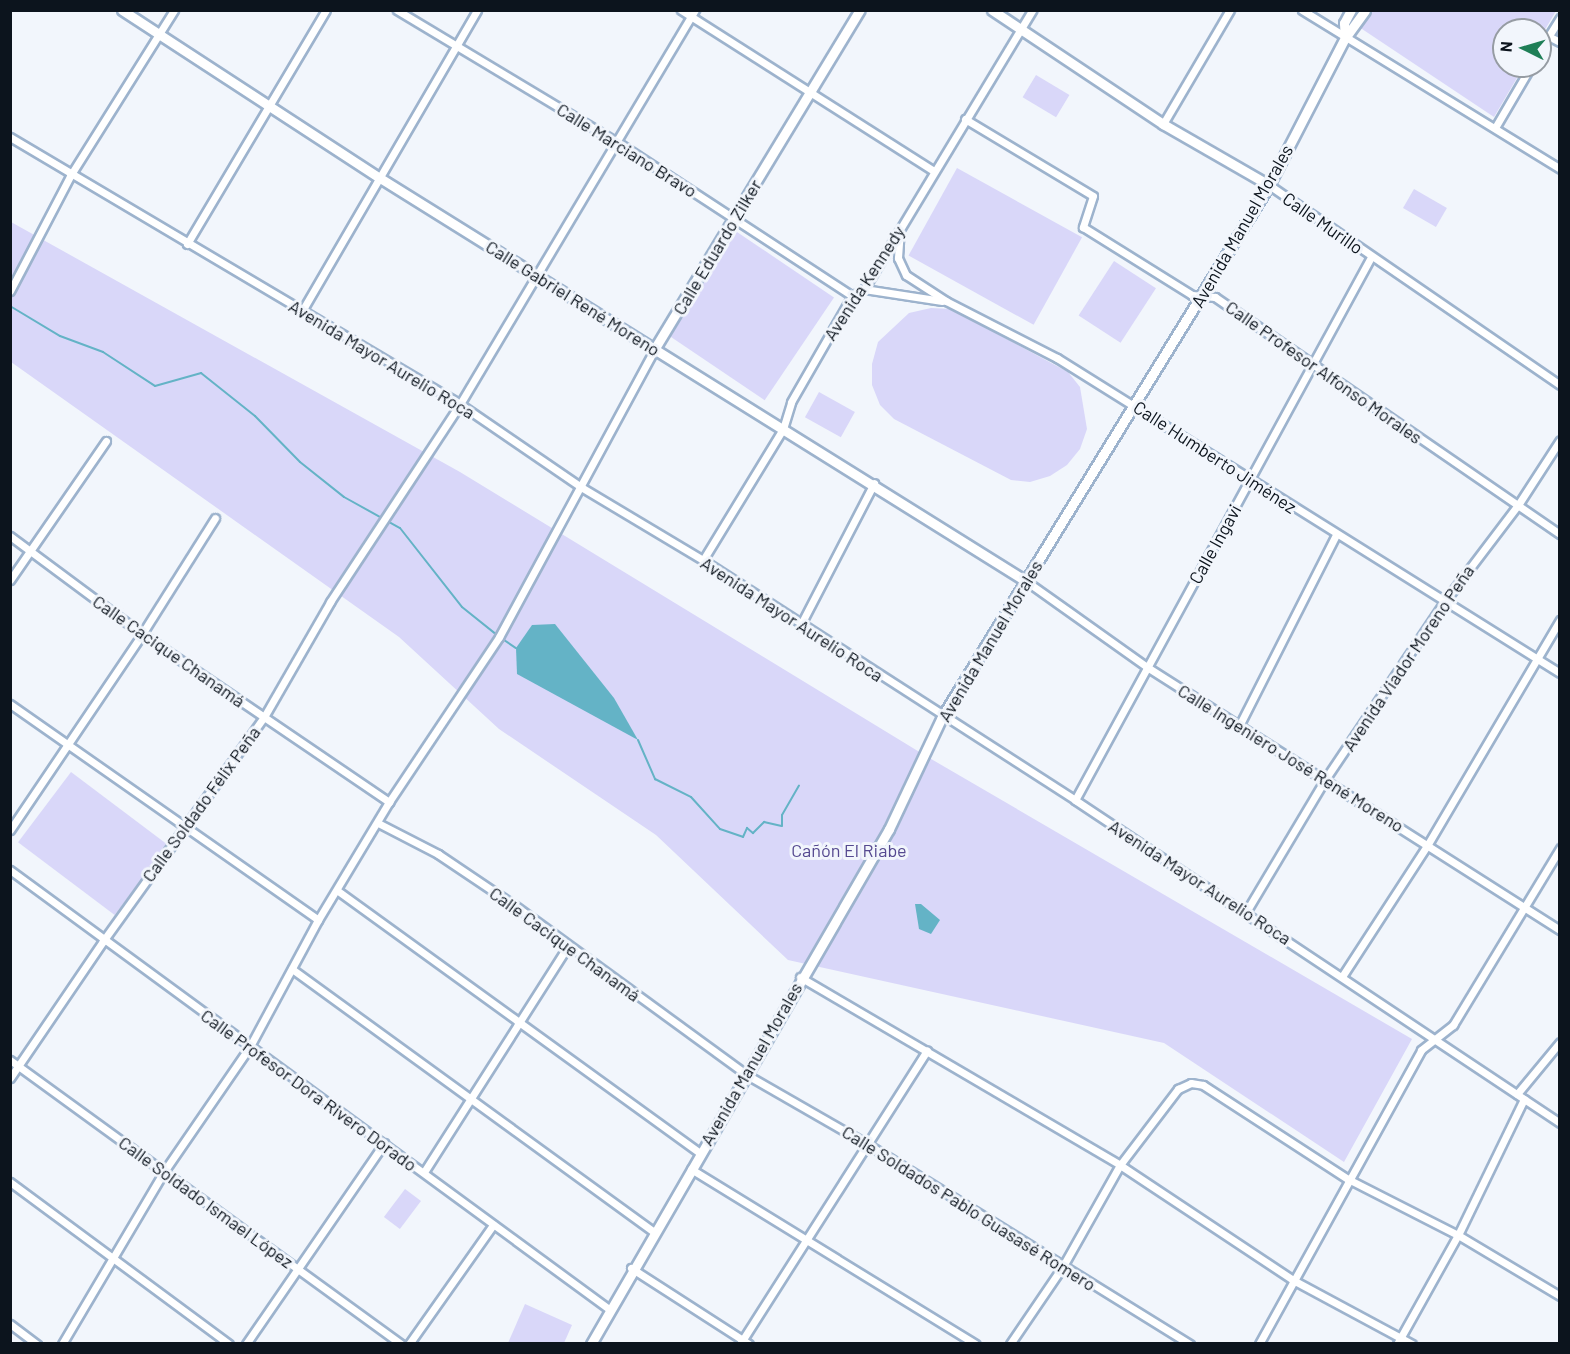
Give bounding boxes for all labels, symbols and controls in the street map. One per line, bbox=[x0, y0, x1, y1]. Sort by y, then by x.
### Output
north arrow bbox=[1492, 18, 1552, 78]
text: N bbox=[1496, 40, 1515, 53]
street label: Calle Marciano Bravo bbox=[553, 98, 701, 202]
street label: Avenida Manuel Morales bbox=[1187, 141, 1297, 311]
street label: Calle Eduardo Zilker bbox=[668, 175, 766, 319]
street label: Calle Murillo bbox=[1279, 187, 1367, 259]
street label: Avenida Kennedy bbox=[819, 222, 909, 344]
street label: Calle Gabriel René Moreno bbox=[482, 235, 664, 361]
street label: Avenida Mayor Aurelio Roca bbox=[285, 295, 479, 423]
street label: Calle Profesor Alfonso Morales bbox=[1222, 296, 1426, 448]
street label: Calle Humberto Jiménez bbox=[1129, 396, 1301, 518]
street label: Calle Ingavi bbox=[1184, 500, 1246, 588]
street label: Avenida Mayor Aurelio Roca bbox=[697, 552, 887, 686]
street label: Avenida Manuel Morales bbox=[933, 556, 1047, 726]
street label: Avenida Viador Moreno Peña bbox=[1338, 561, 1478, 755]
street label: Calle Cacique Chanamá bbox=[89, 590, 249, 712]
street label: Calle Ingeniero José René Moreno bbox=[1174, 679, 1408, 837]
street label: Calle Soldado Félix Peña bbox=[137, 722, 265, 886]
street label: Avenida Mayor Aurelio Roca bbox=[1105, 815, 1295, 949]
park label: Cañón El Riabe bbox=[791, 839, 907, 861]
street label: Calle Cacique Chanamá bbox=[485, 882, 645, 1006]
street label: Avenida Manuel Morales bbox=[696, 979, 806, 1149]
street label: Calle Profesor Dora Rivero Dorado bbox=[197, 1004, 421, 1176]
street label: Calle Soldados Pablo Guasasé Romero bbox=[838, 1121, 1100, 1295]
street label: Calle Soldado Ismael López bbox=[115, 1131, 297, 1273]

